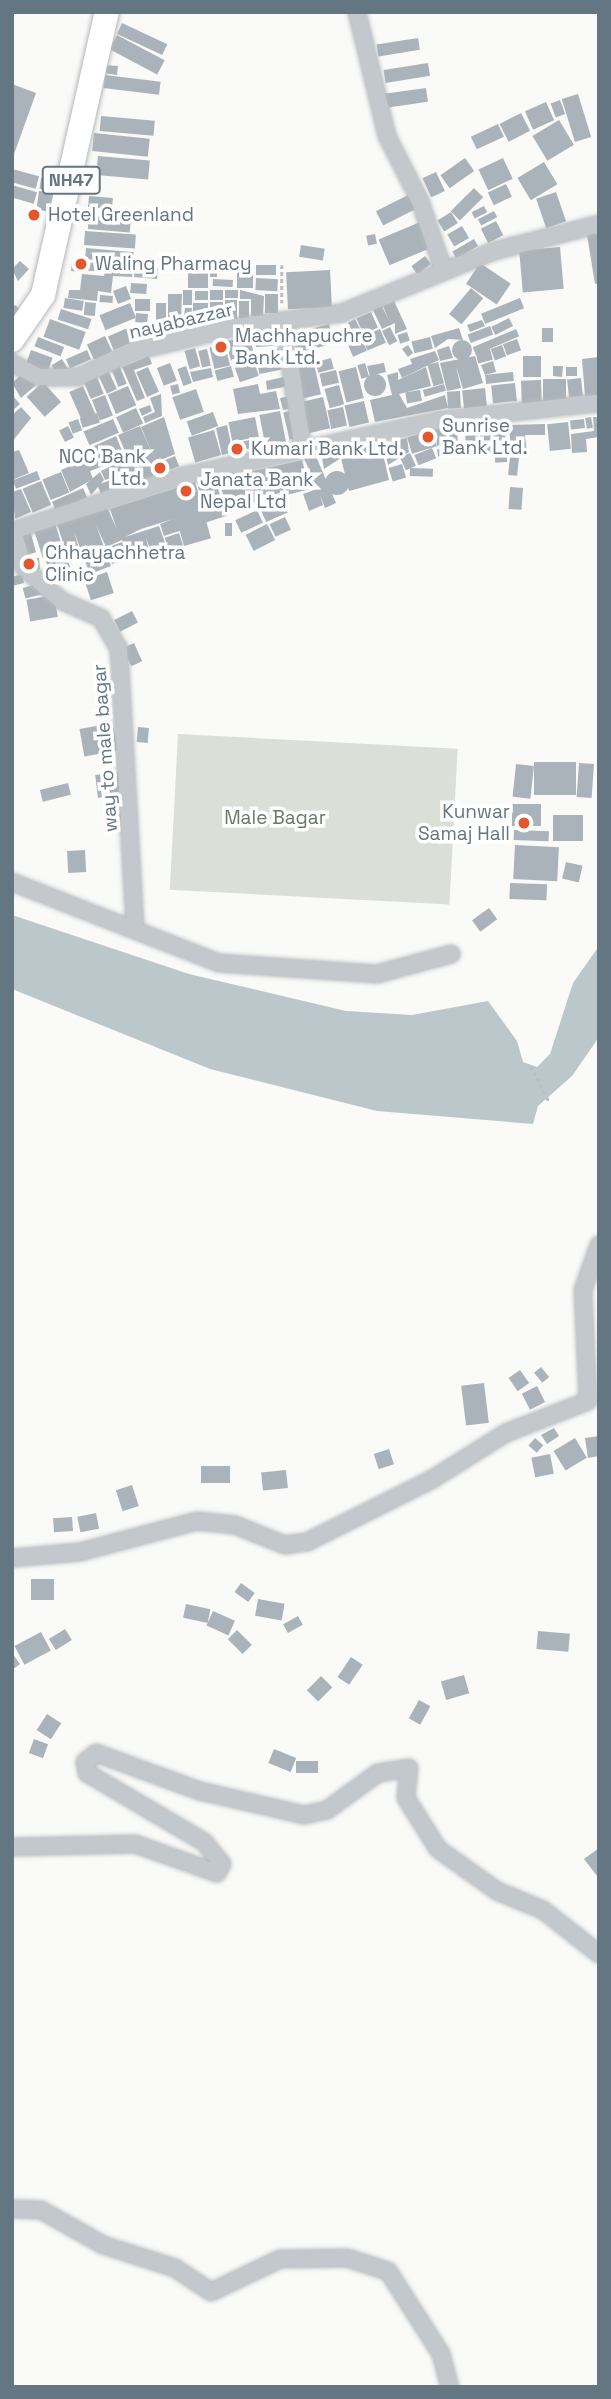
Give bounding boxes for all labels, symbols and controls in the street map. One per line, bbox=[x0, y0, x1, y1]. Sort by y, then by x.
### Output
road number: NH47 bbox=[41, 166, 101, 195]
place label: Hotel Greenland bbox=[48, 204, 194, 226]
marker: Hotel Greenland bbox=[26, 207, 42, 223]
place label: Waling Pharmacy bbox=[95, 253, 252, 275]
marker: Waling Pharmacy bbox=[73, 256, 89, 272]
street label: nayabazzar bbox=[127, 298, 235, 344]
place label: Machhapuchre Bank Ltd. bbox=[235, 325, 373, 369]
marker: Machhapuchre Bank Ltd. bbox=[213, 339, 229, 355]
place label: Sunrise Bank Ltd. bbox=[442, 415, 527, 459]
marker: Sunrise Bank Ltd. bbox=[420, 429, 436, 445]
place label: Kumari Bank Ltd. bbox=[251, 438, 403, 460]
marker: Kumari Bank Ltd. bbox=[229, 441, 245, 457]
place label: NCC Bank Ltd. bbox=[59, 446, 146, 490]
marker: NCC Bank Ltd. bbox=[152, 460, 168, 476]
place label: Janata Bank Nepal Ltd bbox=[200, 469, 314, 513]
marker: Janata Bank Nepal Ltd bbox=[178, 483, 194, 499]
place label: Chhayachhetra Clinic bbox=[45, 542, 186, 586]
marker: Chhayachhetra Clinic bbox=[19, 554, 39, 574]
street label: way to male bagar bbox=[88, 663, 122, 833]
place label: Kunwar Samaj Hall bbox=[418, 801, 510, 845]
park label: Male Bagar bbox=[224, 807, 326, 829]
marker: Kunwar Samaj Hall bbox=[516, 815, 532, 831]

